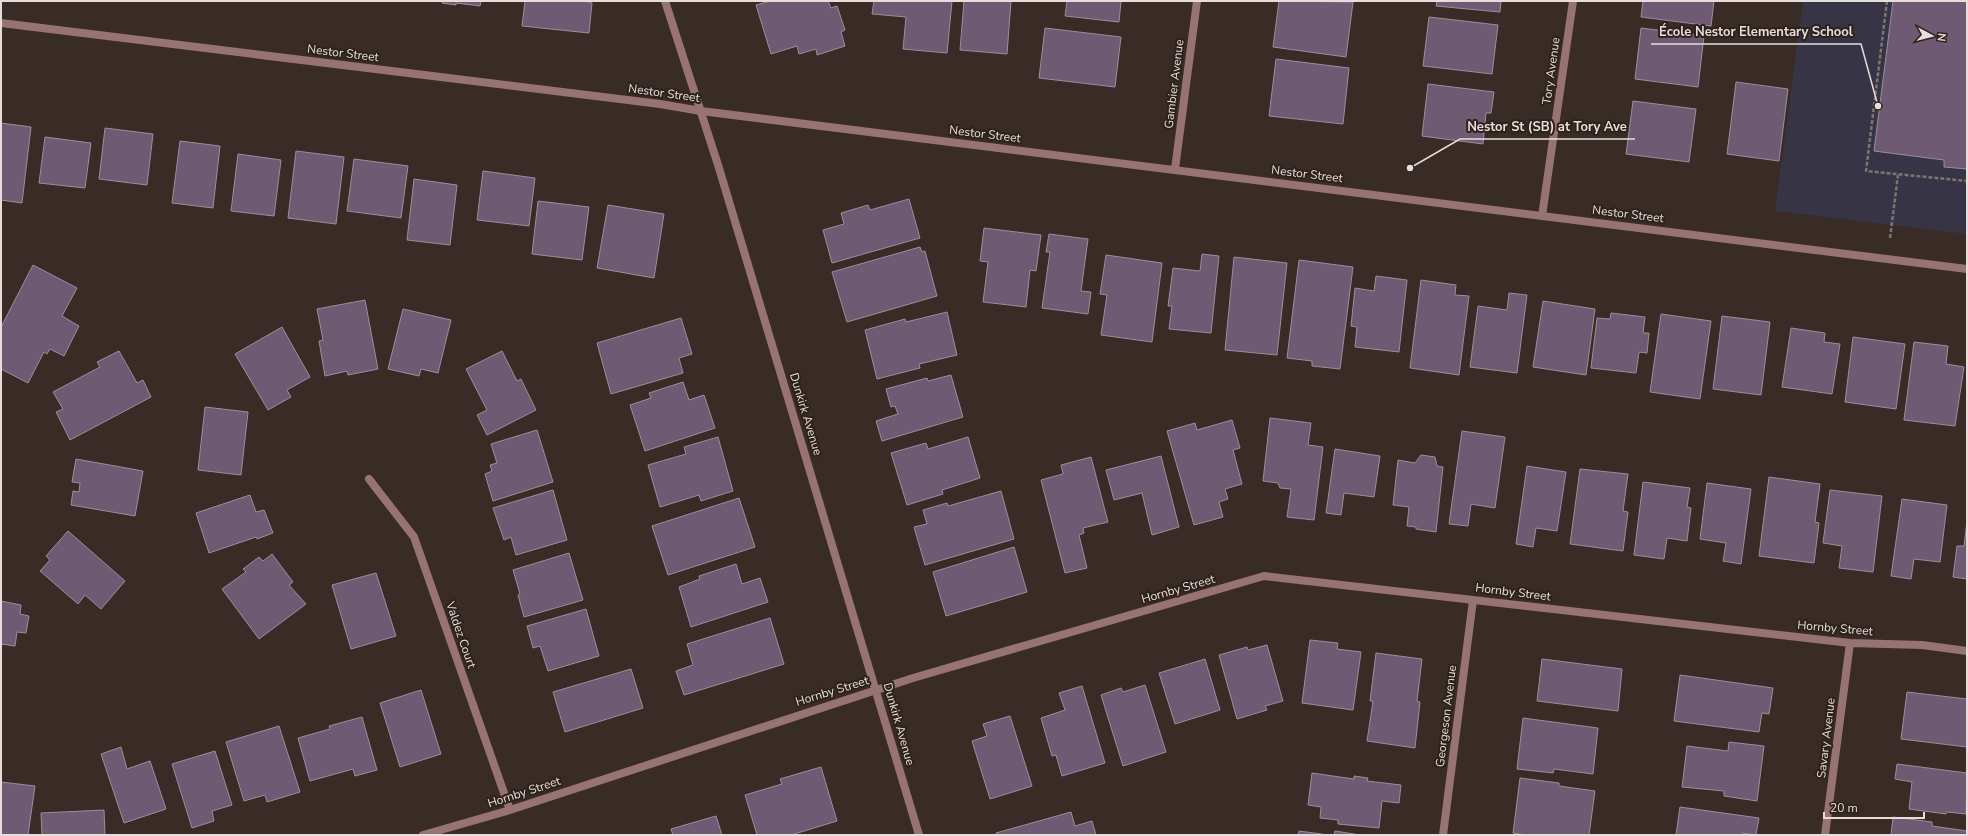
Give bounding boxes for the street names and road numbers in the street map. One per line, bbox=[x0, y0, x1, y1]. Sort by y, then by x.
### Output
street label: Tory Avenue bbox=[1538, 36, 1564, 106]
street label: Gambier Avenue bbox=[1161, 38, 1187, 130]
street label: Nestor Street bbox=[306, 41, 380, 65]
street label: Nestor Street bbox=[627, 80, 702, 106]
street label: Nestor Street bbox=[948, 122, 1022, 146]
street label: Nestor Street bbox=[1270, 162, 1344, 186]
street label: Nestor Street bbox=[1591, 202, 1665, 226]
street label: Dunkirk Avenue bbox=[786, 371, 826, 457]
street label: Hornby Street bbox=[1139, 571, 1217, 607]
street label: Hornby Street bbox=[1474, 579, 1552, 605]
street label: Valdez Court bbox=[442, 599, 480, 671]
street label: Hornby Street bbox=[1797, 617, 1874, 639]
street label: Georgeson Avenue bbox=[1432, 664, 1460, 768]
street label: Hornby Street bbox=[793, 672, 871, 710]
street label: Dunkirk Avenue bbox=[880, 681, 918, 767]
street label: Savary Avenue bbox=[1813, 697, 1839, 779]
street label: Hornby Street bbox=[485, 772, 563, 811]

